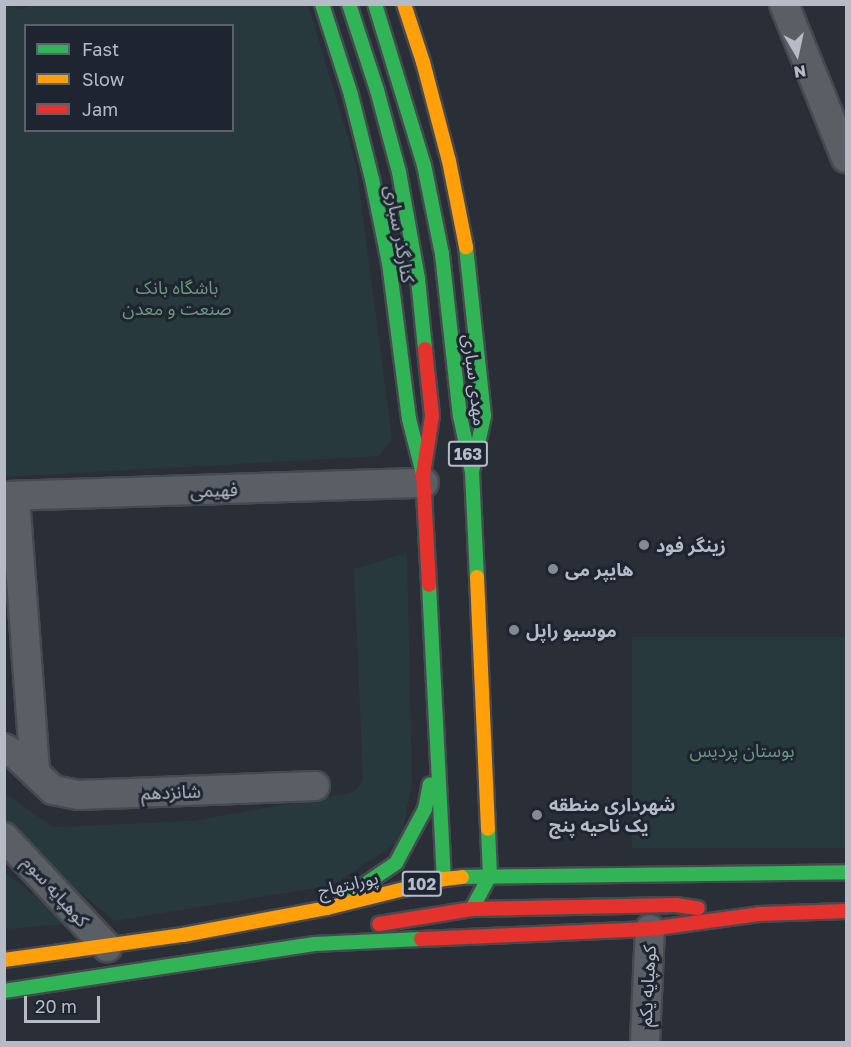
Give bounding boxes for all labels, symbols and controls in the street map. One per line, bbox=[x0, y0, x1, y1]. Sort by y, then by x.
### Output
legend bbox=[24, 24, 234, 132]
north arrow bbox=[767, 24, 827, 84]
text: Fast bbox=[82, 38, 119, 60]
text: N bbox=[792, 61, 807, 83]
text: Slow bbox=[82, 68, 124, 90]
text: Jam bbox=[82, 98, 118, 120]
street label: کنارگذر سباری bbox=[381, 184, 419, 284]
park label: باشگاه بانک صنعت و معدن bbox=[122, 277, 232, 320]
street label: مهدی سباری bbox=[459, 333, 491, 427]
road number: 163 bbox=[447, 441, 489, 467]
street label: فهیمی bbox=[190, 478, 238, 502]
place label: زینگر فود bbox=[656, 534, 726, 556]
marker: زینگر فود bbox=[637, 538, 651, 552]
place label: هایپر می bbox=[565, 558, 634, 580]
marker: هایپر می bbox=[546, 562, 560, 576]
place label: موسیو راپل bbox=[526, 619, 617, 641]
marker: موسیو راپل bbox=[507, 623, 521, 637]
park label: بوستان پردیس bbox=[689, 739, 795, 761]
street label: شانزدهم bbox=[141, 780, 201, 804]
place label: شهرداری منطقه یک ناحیه پنج bbox=[549, 794, 675, 836]
marker: شهرداری منطقه یک ناحیه پنج bbox=[530, 808, 544, 822]
street label: کوهپایه سوم bbox=[18, 851, 94, 931]
street label: پورابتهاج bbox=[315, 867, 381, 901]
road number: 102 bbox=[401, 871, 443, 897]
street label: کوهپایه یکم bbox=[634, 945, 660, 1027]
scale bar bbox=[27, 984, 104, 1022]
text: 20 m bbox=[35, 995, 77, 1017]

